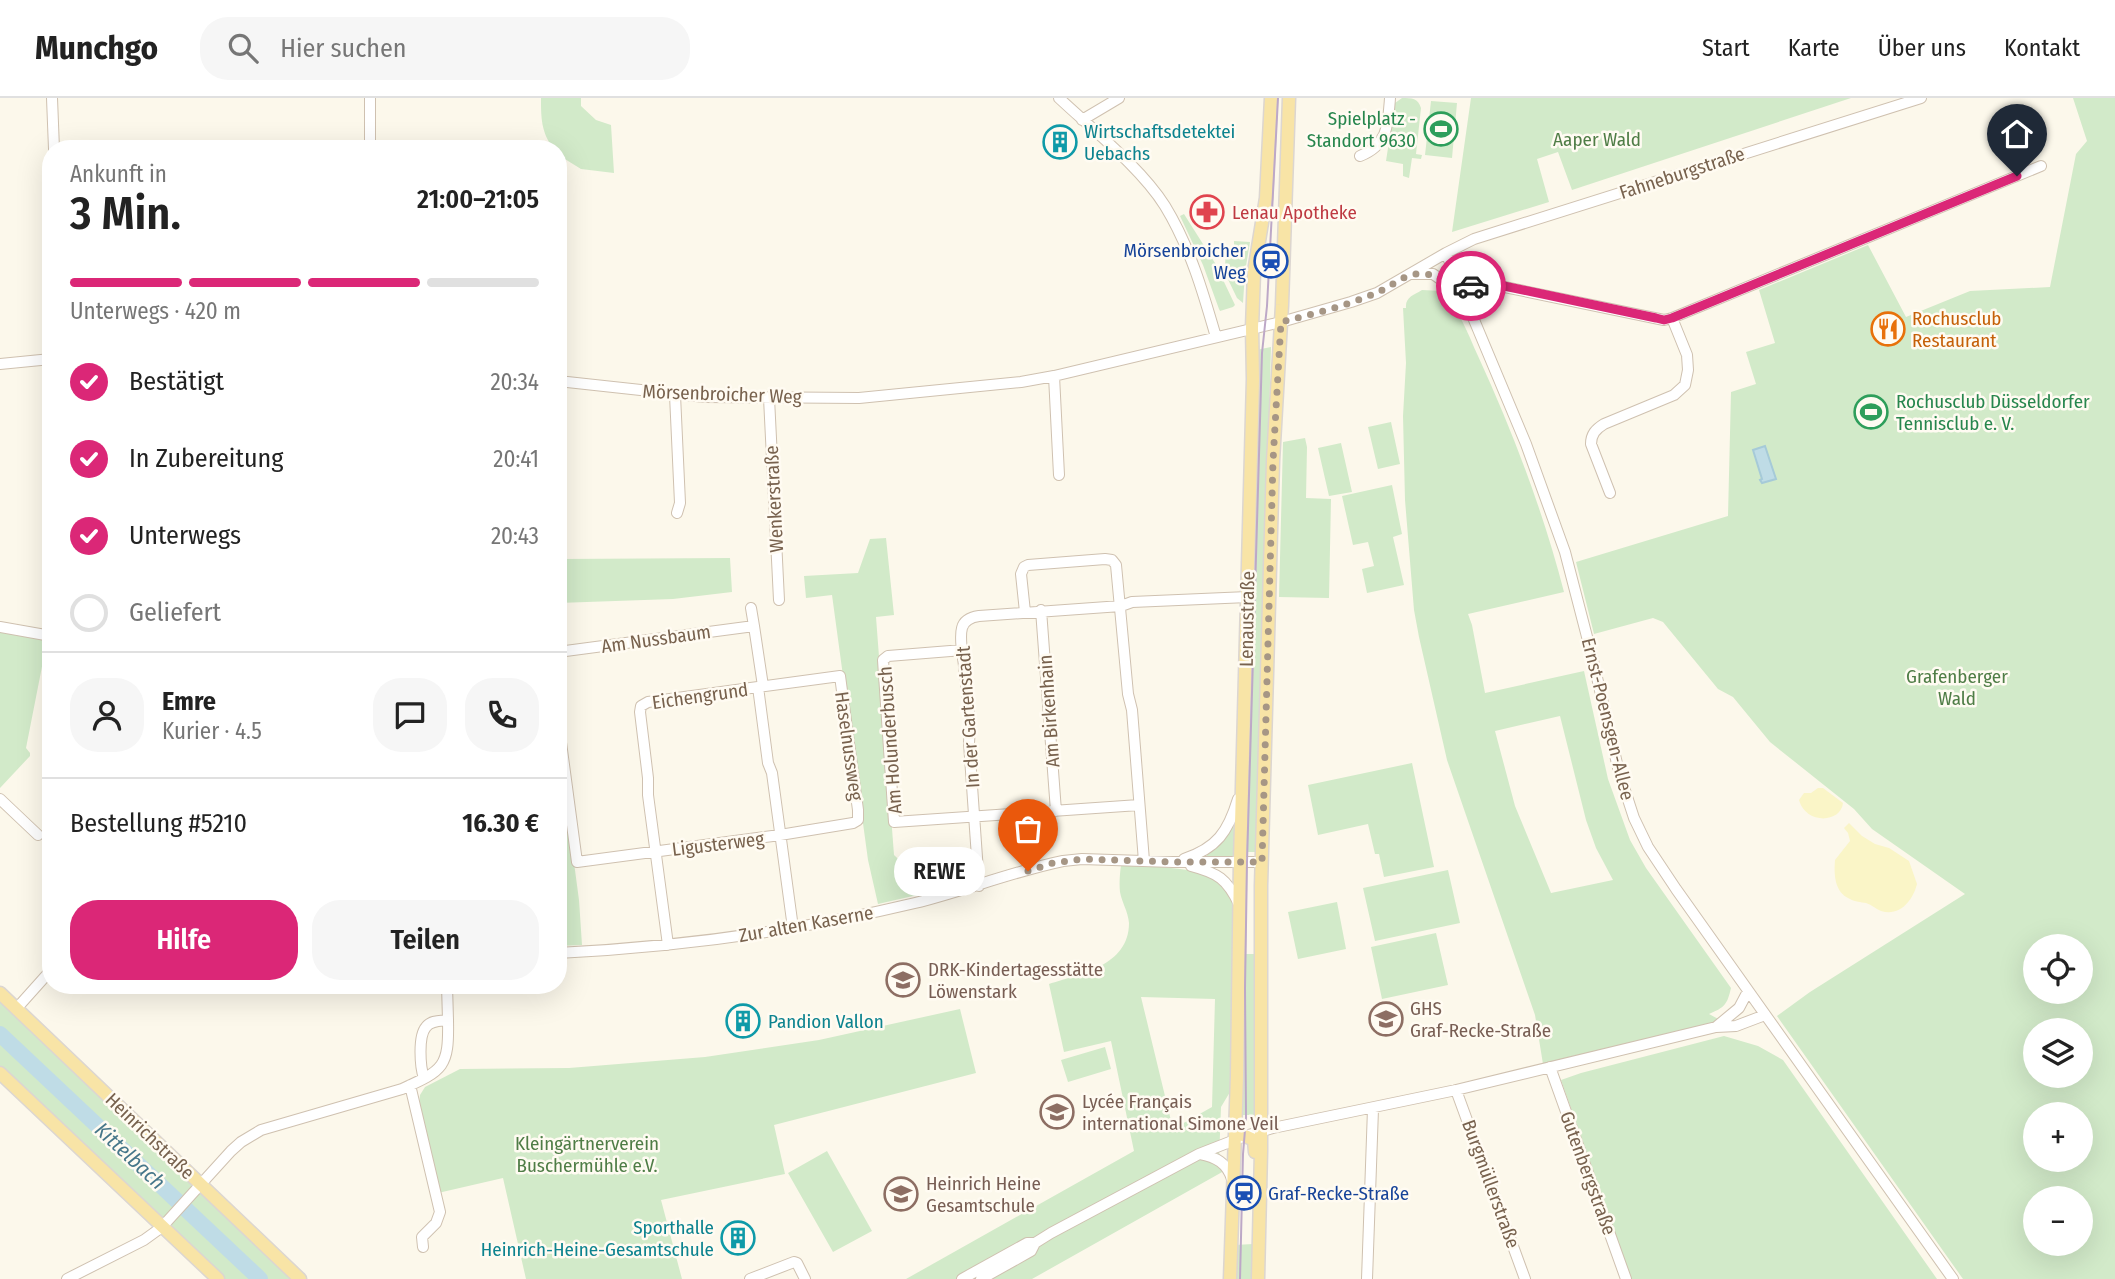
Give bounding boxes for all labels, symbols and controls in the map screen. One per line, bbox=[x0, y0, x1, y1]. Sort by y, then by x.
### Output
search box bbox=[200, 17, 690, 80]
text: Munchgo bbox=[35, 28, 158, 68]
icon: search bbox=[224, 29, 262, 67]
text: Hier suchen bbox=[280, 33, 407, 64]
text: Start bbox=[1702, 34, 1750, 62]
text: Karte bbox=[1788, 34, 1840, 62]
text: Über uns bbox=[1878, 34, 1966, 62]
text: Kontakt bbox=[2004, 34, 2080, 62]
pin bbox=[1987, 104, 2047, 176]
place label: Spielplatz - Standort 9630 bbox=[1307, 107, 1416, 152]
sports icon: Spielplatz - Standort 9630 bbox=[1422, 110, 1460, 148]
icon: home bbox=[1998, 115, 2036, 153]
place label: Wirtschaftsdetektei Uebachs bbox=[1084, 120, 1235, 165]
building icon: Wirtschaftsdetektei Uebachs bbox=[1041, 123, 1079, 161]
park label: Aaper Wald bbox=[1553, 128, 1641, 151]
street label: Fahneburgstraße bbox=[1616, 142, 1748, 204]
text: Ankunft in bbox=[70, 160, 167, 188]
text: 21:00–21:05 bbox=[417, 184, 539, 215]
text: 3 Min. bbox=[70, 186, 181, 241]
pharmacy icon: Lenau Apotheke bbox=[1188, 193, 1226, 231]
place label: Lenau Apotheke bbox=[1232, 201, 1357, 224]
place label: Mörsenbroicher Weg bbox=[1123, 239, 1246, 284]
station icon: Mörsenbroicher Weg bbox=[1252, 242, 1290, 280]
courier bbox=[1436, 251, 1506, 321]
icon: car bbox=[1452, 267, 1490, 305]
text: Unterwegs · 420 m bbox=[70, 297, 241, 325]
place label: Rochusclub Restaurant bbox=[1912, 307, 2001, 352]
restaurant icon: Rochusclub Restaurant bbox=[1869, 310, 1907, 348]
icon: check bbox=[70, 363, 108, 401]
text: Bestätigt bbox=[129, 366, 224, 397]
text: 20:34 bbox=[490, 368, 539, 396]
street label: Mörsenbroicher Weg bbox=[642, 380, 802, 408]
place label: Rochusclub Düsseldorfer Tennisclub e. V. bbox=[1896, 390, 2090, 435]
sports icon: Rochusclub Düsseldorfer Tennisclub e. V. bbox=[1852, 393, 1890, 431]
icon: check bbox=[70, 440, 108, 478]
text: In Zubereitung bbox=[129, 443, 283, 474]
text: 20:41 bbox=[493, 445, 539, 473]
street label: Wenkerstraße bbox=[760, 445, 788, 553]
icon: check bbox=[70, 517, 108, 555]
text: Unterwegs bbox=[129, 520, 241, 551]
text: 20:43 bbox=[491, 522, 539, 550]
street label: Lenaustraße bbox=[1235, 571, 1259, 667]
text: Geliefert bbox=[129, 597, 221, 628]
street label: Am Nussbaum bbox=[600, 620, 712, 658]
street label: Ernst-Poensgen-Allee bbox=[1577, 636, 1639, 802]
street label: In der Gartenstadt bbox=[952, 645, 984, 789]
street label: Am Birkenhain bbox=[1034, 654, 1064, 768]
street label: Am Holunderbusch bbox=[873, 665, 907, 815]
park label: Grafenberger Wald bbox=[1906, 665, 2008, 710]
button: person bbox=[70, 678, 144, 752]
button: chat bbox=[373, 678, 447, 752]
button: phone bbox=[465, 678, 539, 752]
street label: Eichengrund bbox=[650, 678, 750, 714]
text: Emre bbox=[162, 686, 216, 717]
street label: Haselnussweg bbox=[830, 690, 868, 802]
text: Kurier · 4.5 bbox=[162, 717, 262, 745]
pin bbox=[998, 799, 1058, 871]
text: Bestellung #5210 bbox=[70, 808, 247, 839]
text: 16.30 € bbox=[462, 808, 539, 839]
icon: bag bbox=[1009, 810, 1047, 848]
street label: Ligusterweg bbox=[671, 827, 765, 861]
callout: REWE bbox=[895, 846, 986, 896]
text: REWE bbox=[913, 857, 966, 885]
button: Hilfe bbox=[70, 900, 298, 980]
button: Teilen bbox=[312, 900, 539, 980]
street label: Zur alten Kaserne bbox=[737, 901, 875, 947]
map controls bbox=[2023, 934, 2093, 1256]
button: locate bbox=[2023, 934, 2093, 1004]
place label: DRK-Kindertagesstätte Löwenstark bbox=[928, 958, 1103, 1003]
school or university icon: DRK-Kindertagesstätte Löwenstark bbox=[884, 961, 922, 999]
place label: GHS Graf-Recke-Straße bbox=[1410, 997, 1551, 1042]
school or university icon: GHS Graf-Recke-Straße bbox=[1367, 1000, 1405, 1038]
building icon: Pandion Vallon bbox=[724, 1002, 762, 1040]
place label: Pandion Vallon bbox=[768, 1010, 884, 1033]
button: layers bbox=[2023, 1018, 2093, 1088]
street label: Heinrichstraße bbox=[101, 1088, 199, 1184]
place label: Lycée Français international Simone Veil bbox=[1082, 1090, 1279, 1135]
school or university icon: Lycée Français international Simone Veil bbox=[1038, 1093, 1076, 1131]
button: + bbox=[2023, 1102, 2093, 1172]
street label: Gutenbergstraße bbox=[1555, 1108, 1621, 1238]
water label: Kittelbach bbox=[89, 1117, 171, 1195]
street label: Burgmüllerstraße bbox=[1457, 1117, 1525, 1251]
park label: Kleingärtnerverein Buschermühle e.V. bbox=[515, 1132, 659, 1177]
place label: Heinrich Heine Gesamtschule bbox=[926, 1172, 1041, 1217]
station icon: Graf-Recke-Straße bbox=[1225, 1174, 1263, 1212]
school or university icon: Heinrich Heine Gesamtschule bbox=[882, 1175, 920, 1213]
place label: Graf-Recke-Straße bbox=[1268, 1182, 1409, 1205]
button: − bbox=[2023, 1186, 2093, 1256]
place label: Sporthalle Heinrich-Heine-Gesamtschule bbox=[481, 1216, 714, 1261]
building icon: Sporthalle Heinrich-Heine-Gesamtschule bbox=[719, 1219, 757, 1257]

